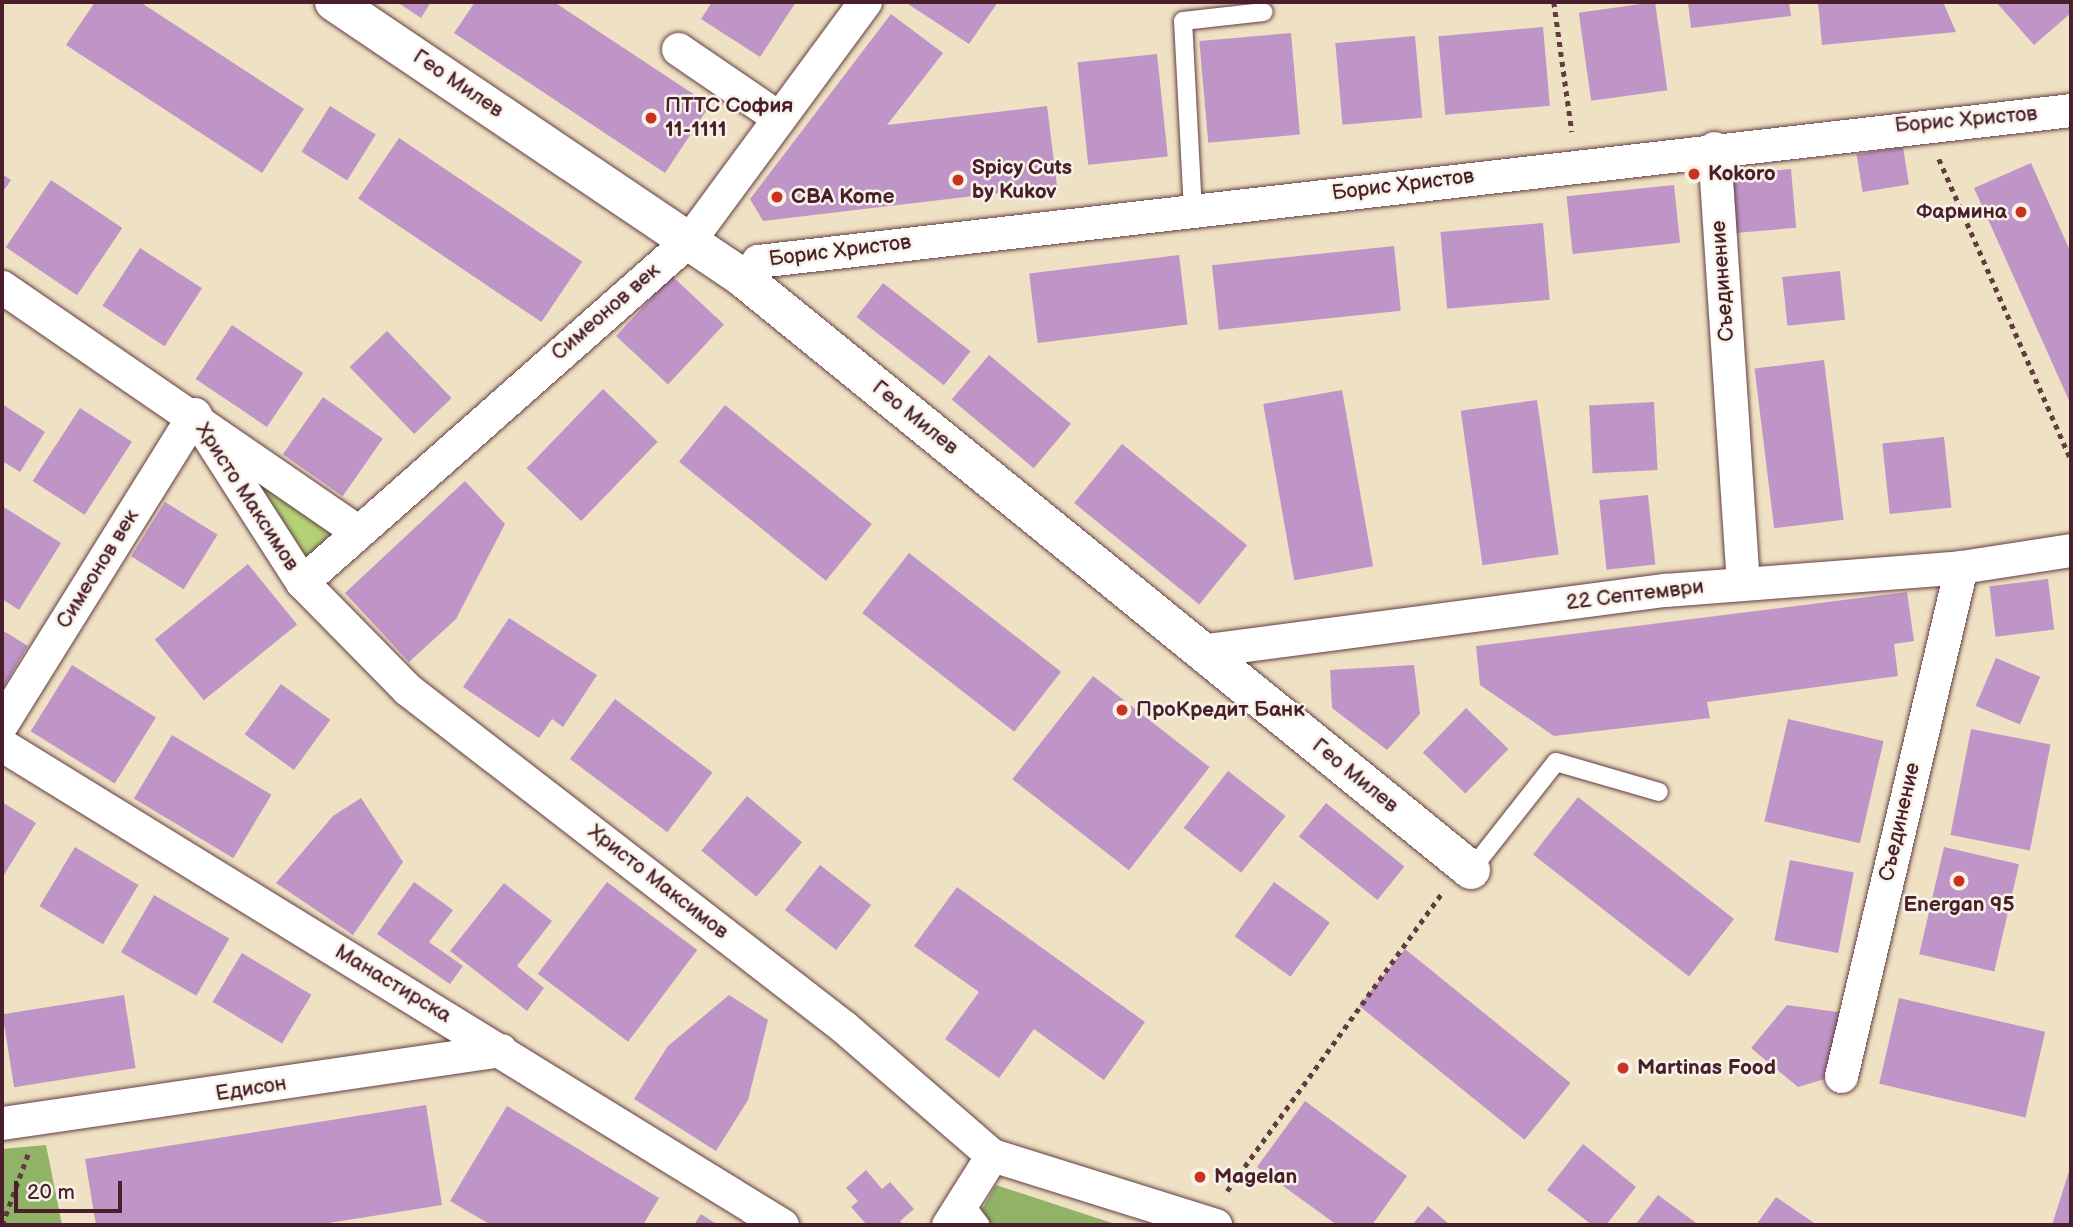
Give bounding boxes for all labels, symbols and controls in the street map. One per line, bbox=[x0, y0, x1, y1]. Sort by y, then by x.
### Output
street label: Гео Милев bbox=[408, 45, 508, 123]
place label: ПТТС София 11-1111 bbox=[665, 93, 793, 143]
street label: Борис Христов bbox=[1894, 101, 2038, 139]
marker: ПТТС София 11-1111 bbox=[643, 110, 659, 126]
place label: Spicy Cuts by Kukov bbox=[972, 155, 1073, 205]
place label: Kokoro bbox=[1708, 161, 1776, 187]
street label: Борис Христов bbox=[1331, 164, 1475, 206]
marker: Kokoro bbox=[1686, 166, 1702, 182]
marker: Spicy Cuts by Kukov bbox=[950, 172, 966, 188]
place label: CBA Kome bbox=[791, 184, 895, 210]
marker: CBA Kome bbox=[769, 189, 785, 205]
place label: Фармина bbox=[1916, 199, 2007, 225]
marker: Фармина bbox=[2013, 204, 2029, 220]
street label: Съединение bbox=[1706, 220, 1740, 342]
street label: Борис Христов bbox=[768, 230, 912, 272]
street label: Симеонов век bbox=[546, 258, 666, 366]
street label: Гео Милев bbox=[867, 376, 963, 460]
street label: Христо Максимов bbox=[190, 418, 304, 576]
street label: Симеонов век bbox=[51, 505, 145, 633]
street label: 22 Септември bbox=[1565, 574, 1705, 616]
place label: ПроКредит Банк bbox=[1136, 697, 1305, 723]
marker: ПроКредит Банк bbox=[1114, 702, 1130, 718]
street label: Гео Милев bbox=[1307, 734, 1403, 818]
street label: Съединение bbox=[1874, 760, 1926, 884]
street label: Христо Максимов bbox=[583, 819, 733, 945]
marker: Energan 95 bbox=[1951, 873, 1967, 889]
place label: Energan 95 bbox=[1903, 892, 2015, 918]
street label: Манастирска bbox=[330, 939, 456, 1029]
place label: Martinas Food bbox=[1637, 1055, 1776, 1081]
marker: Martinas Food bbox=[1615, 1060, 1631, 1076]
street label: Едисон bbox=[214, 1071, 288, 1107]
place label: Magelan bbox=[1214, 1164, 1297, 1190]
scale bar bbox=[18, 1168, 126, 1212]
marker: Magelan bbox=[1192, 1169, 1208, 1185]
text: 20 m bbox=[27, 1180, 75, 1205]

